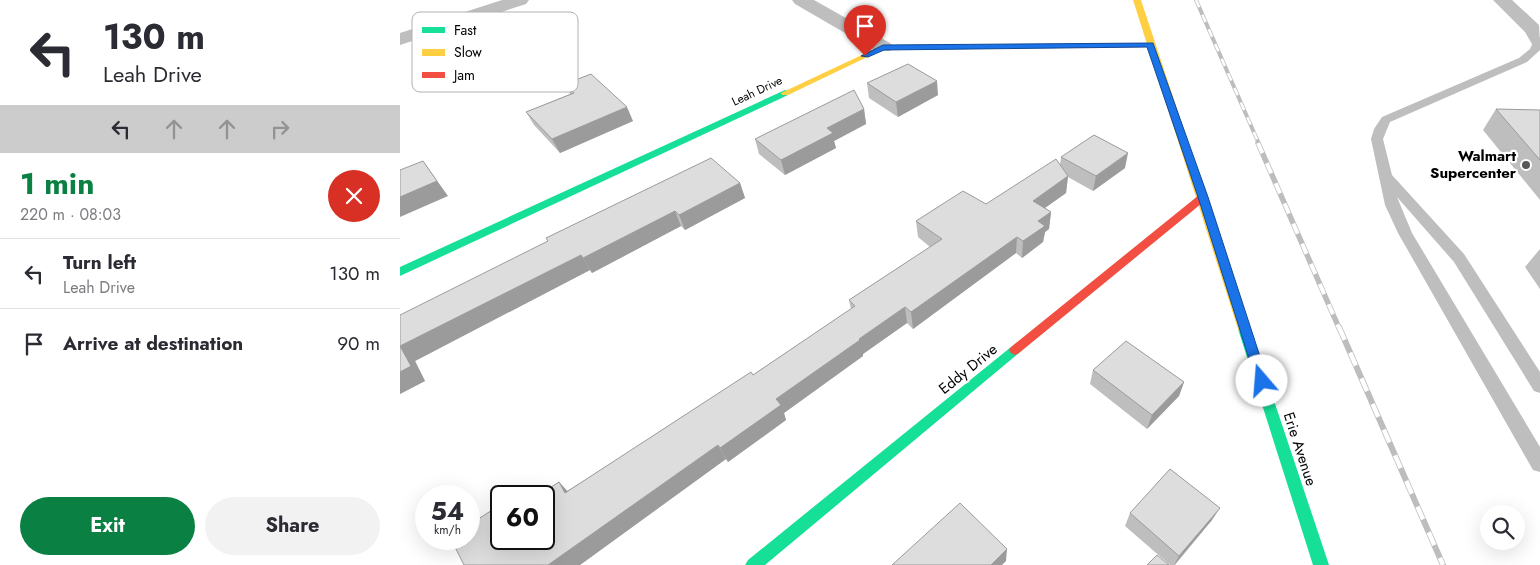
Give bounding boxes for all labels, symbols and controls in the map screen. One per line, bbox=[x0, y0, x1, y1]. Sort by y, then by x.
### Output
pin bbox=[844, 5, 886, 56]
text: 130 m bbox=[103, 12, 205, 62]
legend bbox=[412, 12, 578, 92]
icon: arrive bbox=[851, 12, 879, 40]
icon: left bbox=[20, 20, 85, 85]
text: Fast bbox=[454, 20, 477, 40]
text: Slow bbox=[454, 42, 482, 62]
text: Leah Drive bbox=[103, 58, 202, 90]
text: Jam bbox=[452, 65, 475, 85]
street label: Leah Drive bbox=[729, 71, 785, 111]
icon: left bbox=[107, 115, 135, 143]
icon: ahead bbox=[160, 115, 188, 143]
icon: ahead bbox=[213, 115, 241, 143]
icon: right bbox=[266, 115, 294, 143]
place label: Walmart Supercenter bbox=[1430, 145, 1517, 184]
marker: Walmart Supercenter bbox=[1520, 159, 1532, 171]
text: 1 min bbox=[20, 162, 94, 205]
button: close bbox=[328, 170, 380, 222]
text: 220 m · 08:03 bbox=[20, 203, 121, 226]
text: Turn left bbox=[63, 249, 136, 276]
icon: left bbox=[20, 260, 48, 288]
text: 130 m bbox=[329, 260, 380, 287]
text: Leah Drive bbox=[63, 276, 135, 299]
icon: arrive bbox=[20, 330, 48, 358]
text: Arrive at destination bbox=[63, 330, 243, 357]
text: 90 m bbox=[337, 330, 380, 357]
street label: Eddy Drive bbox=[934, 338, 1002, 400]
position arrow bbox=[1235, 354, 1287, 406]
street label: Erie Avenue bbox=[1278, 409, 1322, 489]
speed limit sign: 60 bbox=[490, 485, 555, 550]
text: 54 bbox=[431, 493, 464, 529]
button: Exit bbox=[20, 497, 195, 555]
button: Share bbox=[205, 497, 380, 555]
map controls bbox=[1480, 505, 1525, 550]
button: search bbox=[1480, 505, 1525, 550]
text: km/h bbox=[434, 521, 461, 539]

